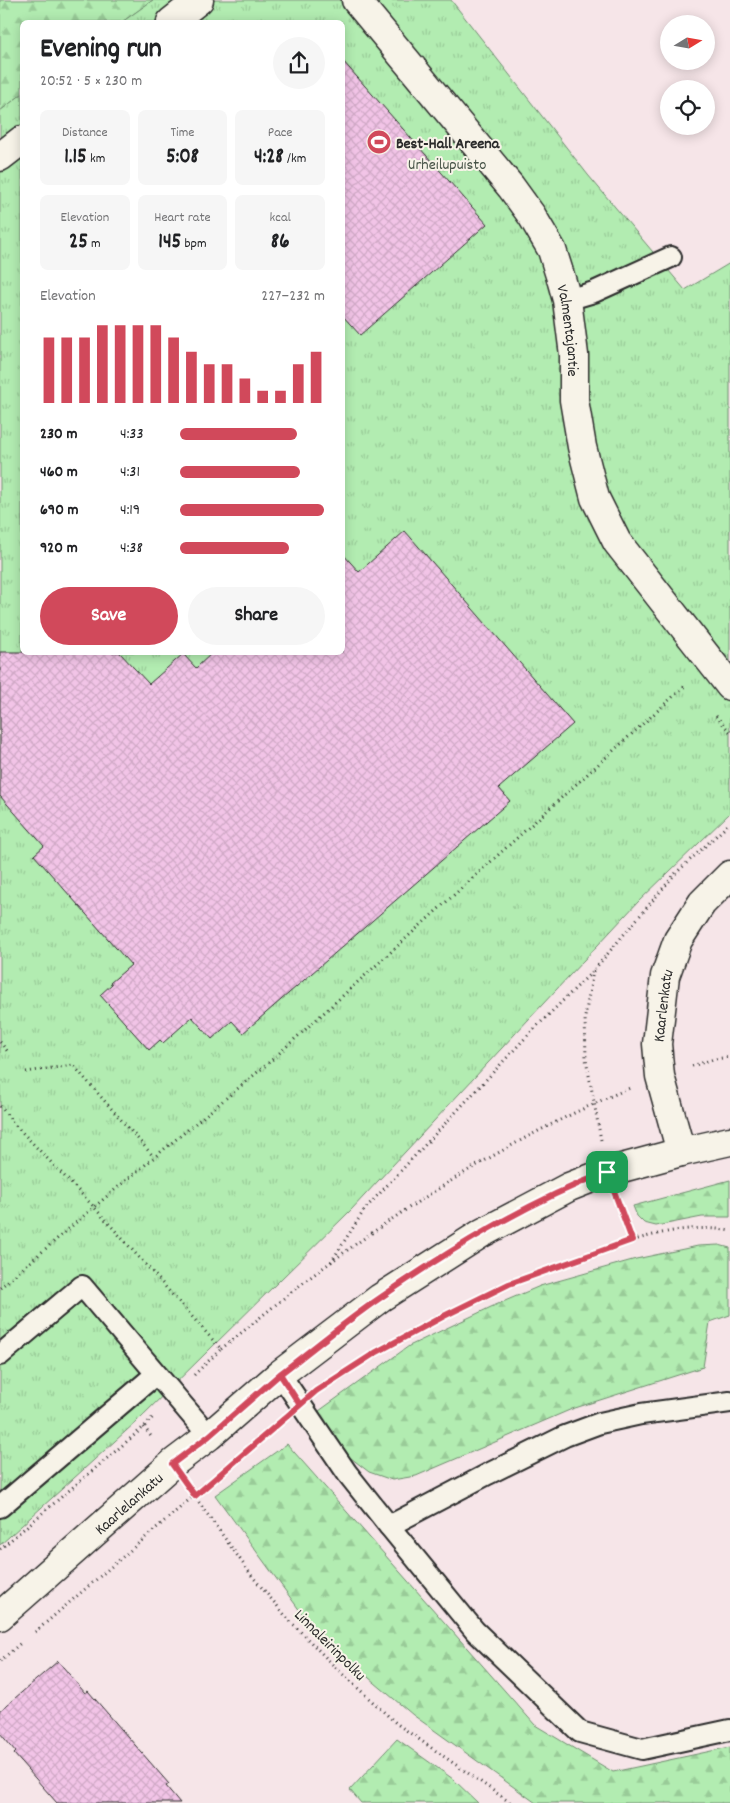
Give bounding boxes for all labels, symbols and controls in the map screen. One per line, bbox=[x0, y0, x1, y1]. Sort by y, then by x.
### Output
north arrow bbox=[660, 15, 715, 70]
map controls bbox=[660, 15, 715, 135]
text: Evening run bbox=[40, 31, 162, 71]
button: share bbox=[273, 37, 325, 89]
text: 20:52 · 5 × 230 m bbox=[40, 70, 142, 93]
button: locate bbox=[660, 80, 715, 135]
text: Distance bbox=[62, 123, 108, 143]
text: Time bbox=[171, 123, 194, 143]
text: Pace bbox=[268, 123, 293, 143]
sports icon: Best‑Hall Areena bbox=[366, 129, 392, 155]
place label: Best‑Hall Areena bbox=[396, 133, 501, 156]
text: 1.15 bbox=[64, 143, 87, 173]
text: 5:08 bbox=[166, 143, 199, 173]
text: 4:28 bbox=[254, 143, 284, 173]
text: km bbox=[87, 149, 105, 169]
text: /km bbox=[284, 149, 306, 169]
park label: Urheilupuisto bbox=[408, 154, 486, 177]
text: Elevation bbox=[60, 208, 109, 228]
text: Heart rate bbox=[154, 208, 211, 228]
text: kcal bbox=[270, 208, 291, 228]
text: 25 bbox=[69, 228, 88, 258]
text: 145 bbox=[158, 228, 181, 258]
text: 86 bbox=[271, 228, 290, 258]
text: m bbox=[88, 234, 101, 254]
text: bpm bbox=[181, 234, 207, 254]
street label: Valmentajantie bbox=[549, 282, 583, 377]
text: Elevation bbox=[40, 285, 96, 308]
text: 227–232 m bbox=[261, 285, 325, 308]
text: 230 m bbox=[40, 423, 77, 446]
text: 4:33 bbox=[120, 423, 144, 446]
text: 460 m bbox=[40, 461, 78, 484]
text: 4:31 bbox=[120, 461, 140, 484]
text: 690 m bbox=[40, 499, 79, 522]
text: 4:19 bbox=[120, 499, 140, 522]
text: 920 m bbox=[40, 537, 78, 560]
text: 4:38 bbox=[120, 537, 143, 560]
button: Save bbox=[40, 587, 178, 645]
button: Share bbox=[188, 587, 325, 645]
street label: Kaarlenkatu bbox=[648, 966, 681, 1043]
pin bbox=[586, 1151, 628, 1193]
icon: arrive bbox=[593, 1158, 621, 1186]
street label: Kaarlelankatu bbox=[90, 1468, 169, 1541]
street label: Linnaleirinpolku bbox=[288, 1605, 371, 1687]

